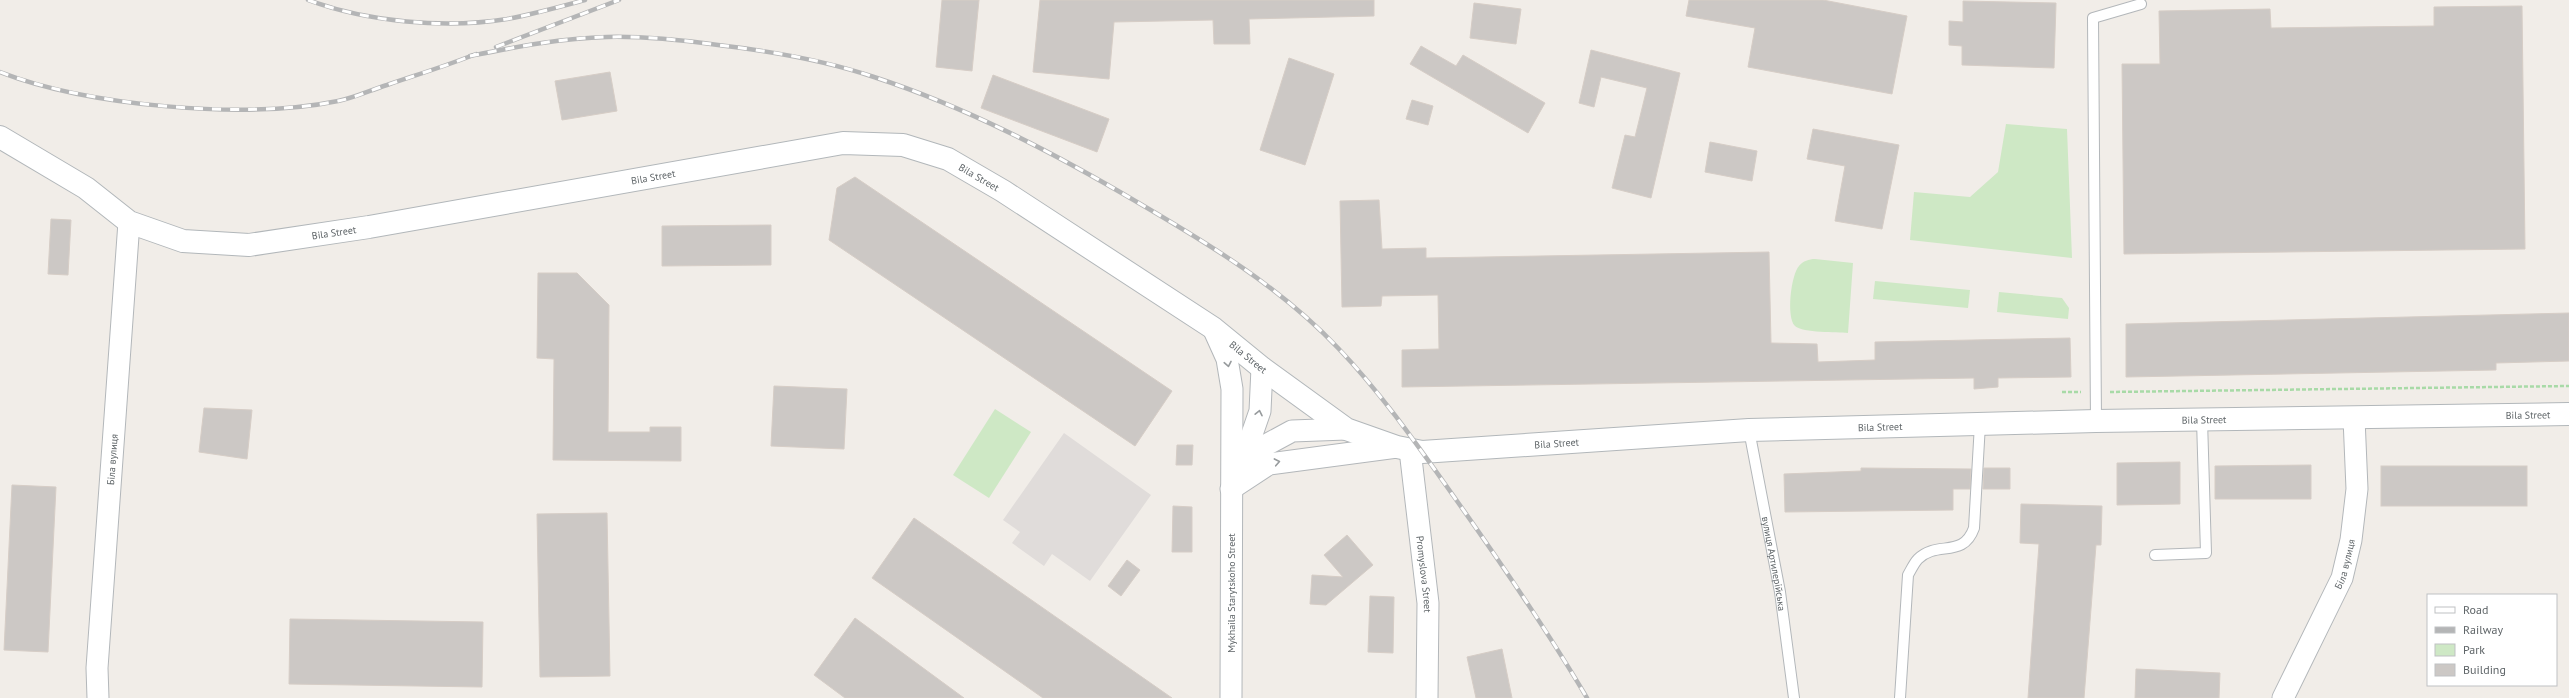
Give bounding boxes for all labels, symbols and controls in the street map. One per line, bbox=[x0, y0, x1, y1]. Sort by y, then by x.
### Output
street label: Bila Street bbox=[956, 160, 1002, 194]
street label: Bila Street bbox=[630, 166, 677, 187]
street label: Bila Street bbox=[311, 222, 358, 242]
street label: Bila Street bbox=[1227, 338, 1270, 376]
one-way arrow bbox=[1223, 360, 1231, 367]
street label: Bila Street bbox=[2506, 408, 2551, 421]
one-way arrow bbox=[1254, 410, 1263, 416]
street label: Bila Street bbox=[2182, 413, 2227, 426]
street label: Bila Street bbox=[1858, 420, 1903, 434]
street label: Біла вулиця bbox=[104, 433, 120, 486]
street label: Bila Street bbox=[1534, 435, 1580, 451]
one-way arrow bbox=[1273, 459, 1280, 467]
street label: вулиця Артилерійська bbox=[1759, 515, 1789, 612]
street label: Mykhaila Starytskoho Street bbox=[1225, 533, 1238, 653]
street label: Promyslova Street bbox=[1414, 535, 1435, 613]
street label: Біла вулиця bbox=[2331, 537, 2358, 591]
legend bbox=[2427, 594, 2557, 686]
text: Road bbox=[2463, 602, 2488, 617]
text: Railway bbox=[2463, 622, 2503, 637]
text: Park bbox=[2463, 642, 2485, 657]
text: Building bbox=[2463, 662, 2506, 677]

